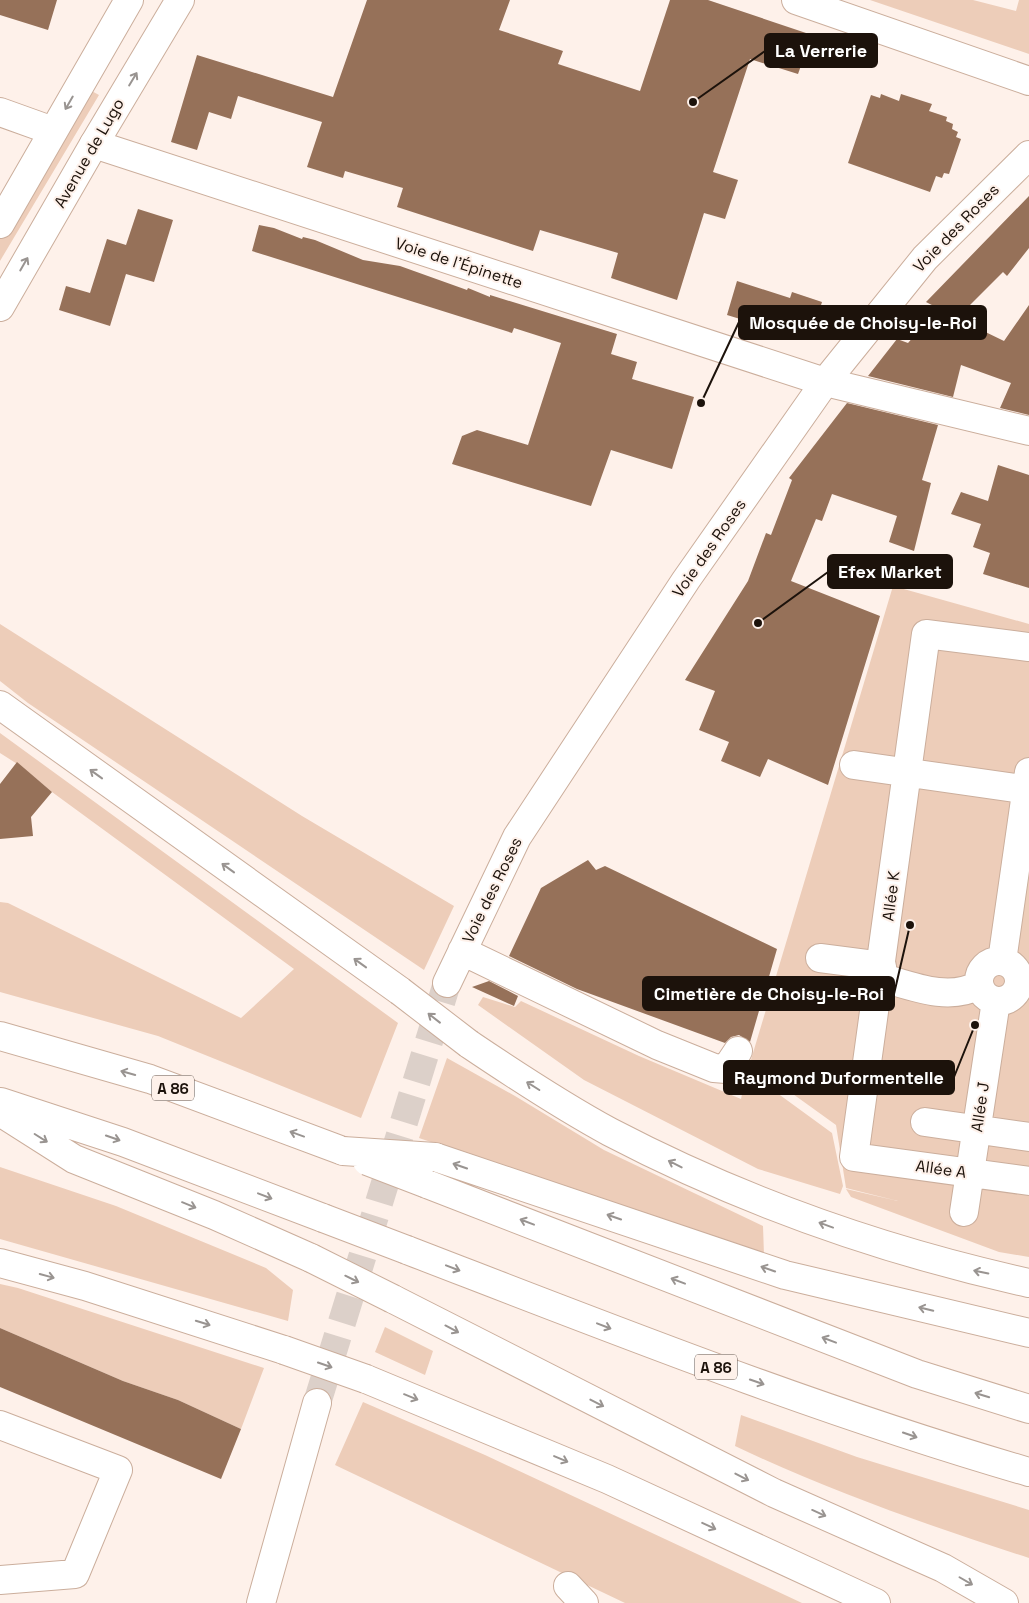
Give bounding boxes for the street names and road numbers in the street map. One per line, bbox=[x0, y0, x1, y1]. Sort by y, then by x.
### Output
street label: Avenue de Lugo bbox=[49, 94, 129, 212]
street label: Voie des Roses bbox=[908, 179, 1004, 277]
street label: Voie de l'Épinette bbox=[392, 232, 526, 294]
street label: Voie des Roses bbox=[667, 495, 751, 601]
street label: Voie des Roses bbox=[457, 834, 527, 946]
street label: Allée K bbox=[877, 869, 905, 922]
road number: A 86 bbox=[152, 1076, 194, 1100]
street label: Allée J bbox=[966, 1081, 994, 1133]
street label: Allée A bbox=[914, 1155, 968, 1183]
road number: A 86 bbox=[695, 1354, 737, 1380]

